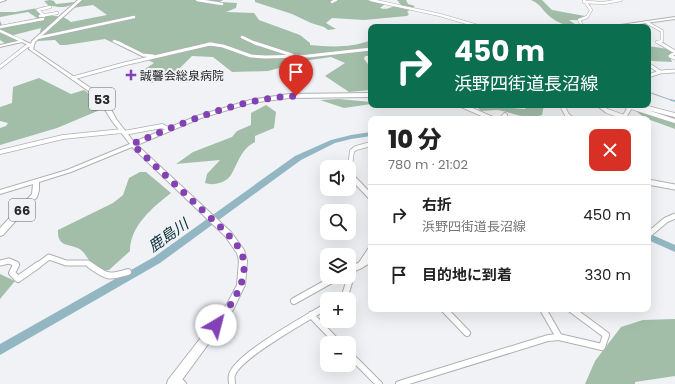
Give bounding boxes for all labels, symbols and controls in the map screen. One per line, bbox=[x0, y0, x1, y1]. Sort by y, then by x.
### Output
text: 450 m bbox=[454, 32, 545, 71]
icon: right bbox=[388, 40, 440, 92]
pin bbox=[279, 55, 313, 96]
icon: arrive bbox=[285, 61, 307, 83]
place label: 誠馨会総泉病院 bbox=[140, 67, 224, 84]
marker: 誠馨会総泉病院 bbox=[125, 69, 137, 81]
text: 浜野四街道長沼線 bbox=[454, 71, 598, 96]
road number: 53 bbox=[89, 88, 115, 110]
text: 10 分 bbox=[388, 123, 442, 156]
button: close bbox=[589, 129, 631, 171]
text: 780 m · 21:02 bbox=[388, 155, 468, 174]
map controls bbox=[320, 160, 356, 372]
button: sound bbox=[320, 160, 356, 196]
text: 右折 bbox=[422, 194, 452, 215]
road number: 66 bbox=[9, 199, 35, 221]
button: search bbox=[320, 204, 356, 240]
icon: right bbox=[388, 204, 410, 226]
text: 450 m bbox=[583, 204, 631, 225]
water label: 鹿島川 bbox=[144, 212, 194, 257]
text: 浜野四街道長沼線 bbox=[422, 217, 526, 236]
button: layers bbox=[320, 248, 356, 284]
icon: arrive bbox=[388, 264, 410, 286]
text: 目的地に到着 bbox=[422, 264, 512, 285]
text: 330 m bbox=[584, 264, 631, 285]
button: + bbox=[320, 292, 356, 328]
position arrow bbox=[195, 304, 237, 346]
button: − bbox=[320, 336, 356, 372]

